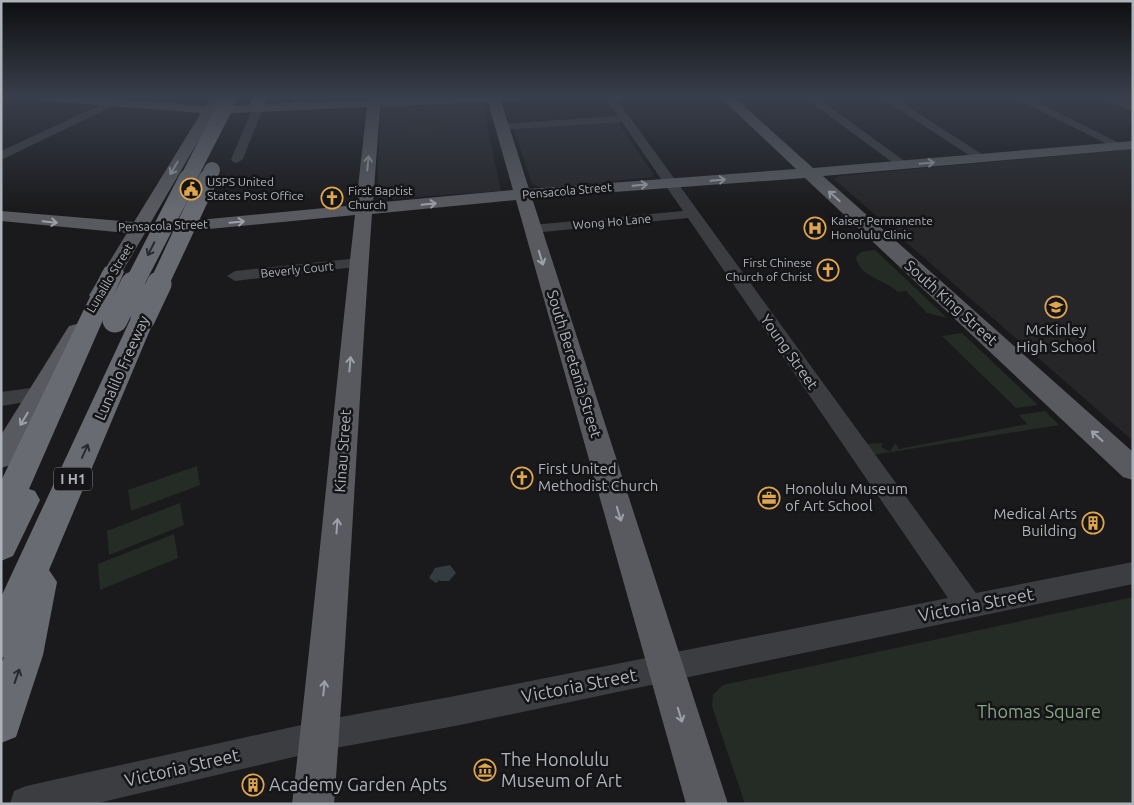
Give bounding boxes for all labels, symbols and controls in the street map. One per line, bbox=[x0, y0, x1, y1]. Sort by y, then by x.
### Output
one-way arrow bbox=[363, 156, 373, 172]
one-way arrow bbox=[919, 158, 935, 168]
one-way arrow bbox=[169, 161, 179, 175]
place label: USPS United States Post Office bbox=[207, 175, 304, 202]
one-way arrow bbox=[709, 176, 725, 185]
public building icon: USPS United States Post Office bbox=[179, 177, 203, 201]
street label: Pensacola Street bbox=[522, 180, 613, 201]
one-way arrow bbox=[632, 180, 648, 189]
place label: First Baptist Church bbox=[348, 184, 413, 211]
church icon: First Baptist Church bbox=[320, 186, 344, 210]
one-way arrow bbox=[828, 191, 841, 202]
one-way arrow bbox=[421, 199, 437, 209]
street label: Wong Ho Lane bbox=[572, 212, 652, 231]
place label: Kaiser Permanente Honolulu Clinic bbox=[831, 214, 933, 241]
hospital icon: Kaiser Permanente Honolulu Clinic bbox=[803, 216, 827, 240]
one-way arrow bbox=[41, 217, 57, 227]
street label: Pensacola Street bbox=[118, 217, 208, 234]
one-way arrow bbox=[229, 217, 245, 226]
street label: Lunalilo Street bbox=[84, 241, 135, 315]
one-way arrow bbox=[146, 242, 156, 257]
one-way arrow bbox=[537, 250, 547, 266]
place label: First Chinese Church of Christ bbox=[725, 256, 812, 283]
street label: South King Street bbox=[902, 257, 1001, 349]
church icon: First Chinese Church of Christ bbox=[816, 258, 840, 282]
street label: Beverly Court bbox=[260, 259, 334, 280]
street label: South Beretania Street bbox=[544, 288, 605, 440]
school or university icon: McKinley High School bbox=[1044, 295, 1068, 319]
street label: Young Street bbox=[757, 311, 822, 393]
street label: Lunalilo Freeway bbox=[91, 313, 152, 423]
place label: McKinley High School bbox=[1016, 321, 1096, 355]
one-way arrow bbox=[345, 356, 355, 372]
street label: Kinau Street bbox=[331, 409, 354, 493]
one-way arrow bbox=[18, 411, 28, 425]
one-way arrow bbox=[1090, 430, 1103, 442]
one-way arrow bbox=[80, 444, 90, 459]
place label: First United Methodist Church bbox=[538, 460, 658, 494]
church icon: First United Methodist Church bbox=[510, 466, 534, 490]
road number: I H1 bbox=[54, 468, 92, 490]
place label: Honolulu Museum of Art School bbox=[785, 480, 908, 514]
office icon: Honolulu Museum of Art School bbox=[757, 486, 781, 510]
place label: Medical Arts Building bbox=[993, 505, 1077, 539]
one-way arrow bbox=[615, 506, 625, 522]
building icon: Medical Arts Building bbox=[1081, 511, 1105, 535]
one-way arrow bbox=[333, 518, 342, 534]
street label: Victoria Street bbox=[916, 583, 1035, 625]
street label: Victoria Street bbox=[519, 664, 638, 706]
one-way arrow bbox=[13, 669, 22, 684]
one-way arrow bbox=[319, 680, 329, 696]
park label: Thomas Square bbox=[977, 701, 1101, 721]
one-way arrow bbox=[676, 707, 685, 723]
street label: Victoria Street bbox=[122, 744, 241, 790]
place label: The Honolulu Museum of Art bbox=[501, 749, 622, 790]
museum icon: The Honolulu Museum of Art bbox=[473, 758, 497, 782]
building icon: Academy Garden Apts bbox=[241, 773, 265, 797]
place label: Academy Garden Apts bbox=[269, 774, 447, 794]

